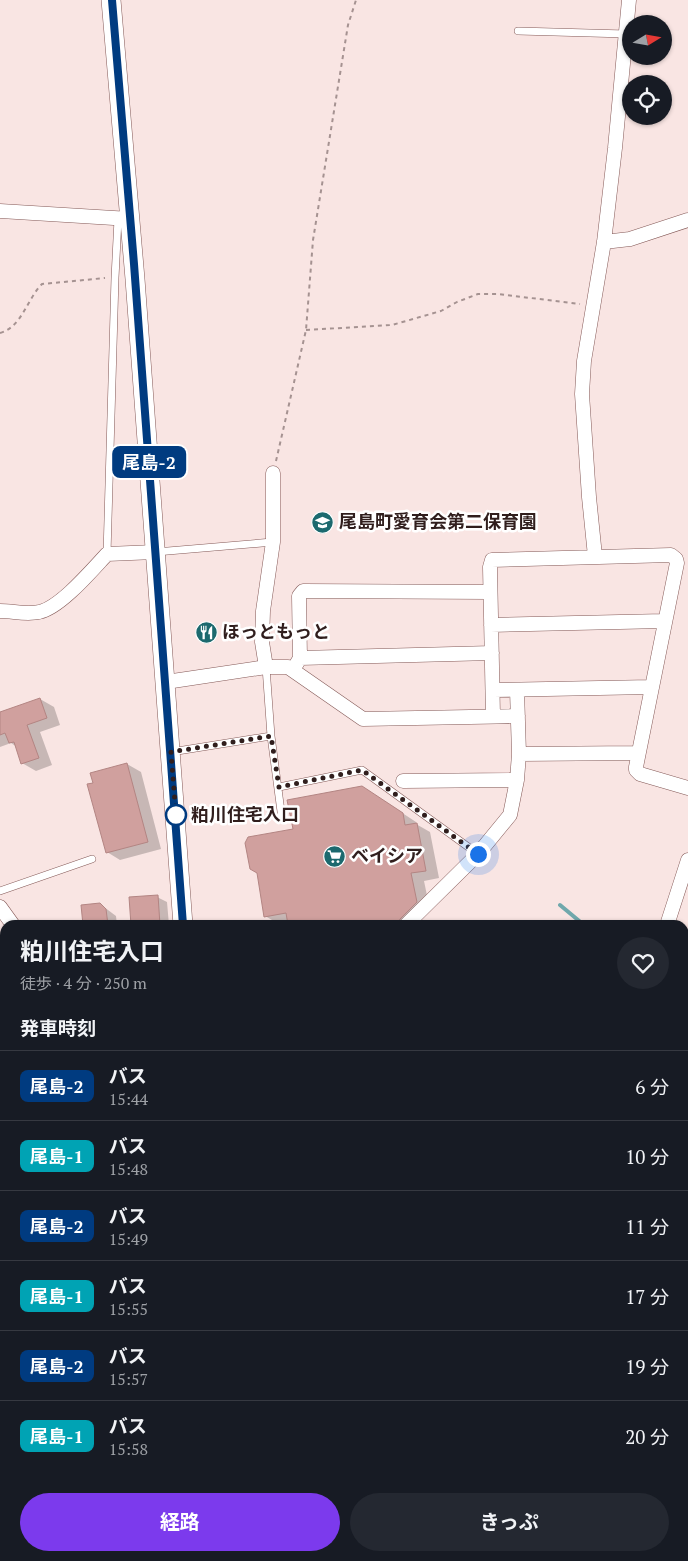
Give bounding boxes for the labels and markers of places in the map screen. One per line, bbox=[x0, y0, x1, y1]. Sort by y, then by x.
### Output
place label: 尾島町愛育会第二保育園 bbox=[339, 509, 537, 533]
school or university icon: 尾島町愛育会第二保育園 bbox=[311, 510, 335, 534]
place label: ほっともっと bbox=[222, 619, 330, 643]
restaurant icon: ほっともっと bbox=[194, 620, 218, 644]
place label: 粕川住宅入口 bbox=[191, 802, 299, 826]
marker: 粕川住宅入口 bbox=[165, 804, 187, 826]
place label: ベイシア bbox=[351, 843, 423, 867]
supermarket icon: ベイシア bbox=[323, 844, 347, 868]

